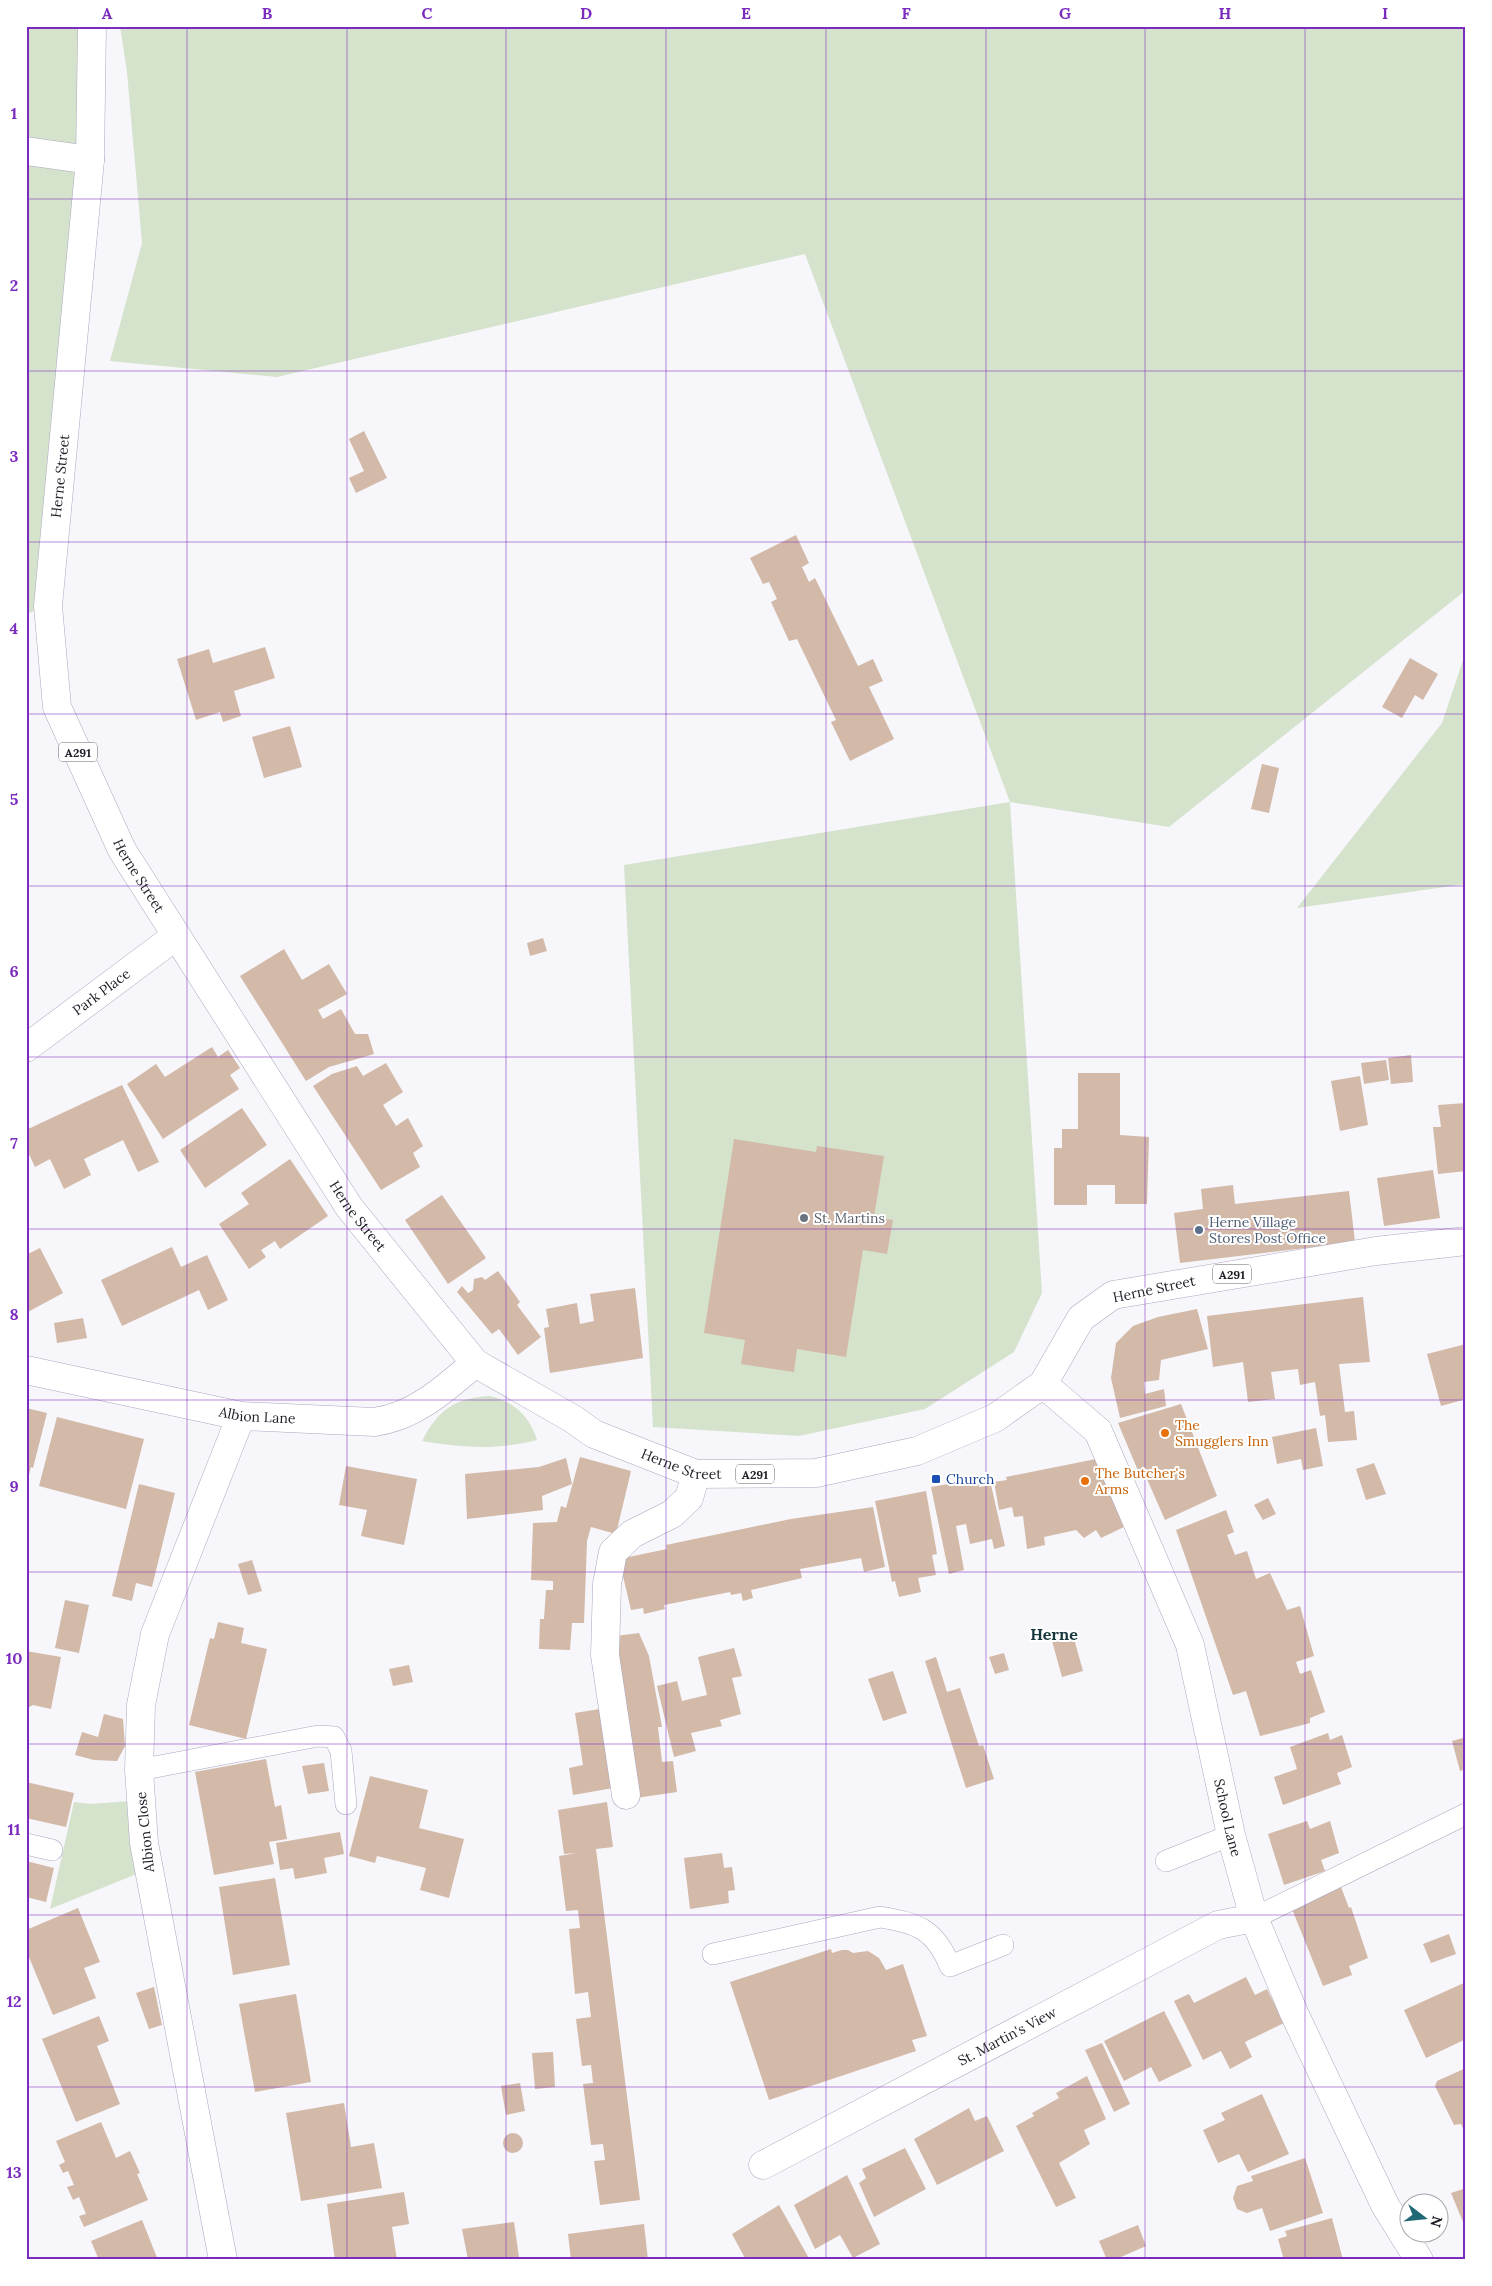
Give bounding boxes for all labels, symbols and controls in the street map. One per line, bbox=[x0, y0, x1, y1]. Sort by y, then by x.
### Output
text: A bbox=[102, 3, 113, 23]
text: B bbox=[262, 3, 273, 23]
text: C bbox=[421, 3, 433, 23]
text: D bbox=[580, 3, 592, 23]
text: E bbox=[741, 3, 751, 23]
text: F bbox=[901, 3, 911, 23]
text: G bbox=[1059, 3, 1071, 23]
text: H bbox=[1219, 3, 1232, 23]
text: I bbox=[1382, 3, 1388, 23]
text: 1 bbox=[11, 103, 17, 123]
text: 2 bbox=[10, 275, 18, 295]
street label: Herne Street bbox=[47, 433, 73, 519]
text: 3 bbox=[10, 446, 19, 466]
text: 4 bbox=[10, 618, 19, 638]
road number: A291 bbox=[59, 742, 97, 762]
text: 5 bbox=[10, 789, 19, 809]
street label: Herne Street bbox=[109, 836, 169, 916]
text: 6 bbox=[9, 961, 19, 981]
street label: Park Place bbox=[69, 964, 134, 1019]
text: 7 bbox=[10, 1133, 18, 1153]
street label: Herne Street bbox=[326, 1177, 391, 1255]
place label: St. Martins bbox=[814, 1209, 885, 1227]
marker: St. Martins bbox=[798, 1212, 810, 1224]
place label: Herne Village Stores Post Office bbox=[1209, 1213, 1326, 1247]
marker: Herne Village Stores Post Office bbox=[1193, 1224, 1205, 1236]
road number: A291 bbox=[1213, 1264, 1251, 1284]
street label: Herne Street bbox=[1111, 1271, 1197, 1307]
text: 8 bbox=[9, 1304, 19, 1324]
street label: Albion Lane bbox=[216, 1402, 296, 1427]
place label: The Smugglers Inn bbox=[1175, 1416, 1269, 1450]
marker: The Smugglers Inn bbox=[1159, 1427, 1171, 1439]
street label: Herne Street bbox=[639, 1444, 722, 1483]
place label: The Butcher's Arms bbox=[1094, 1464, 1185, 1498]
road number: A291 bbox=[736, 1465, 774, 1484]
place label: Church bbox=[946, 1470, 994, 1488]
marker: Church bbox=[930, 1473, 942, 1485]
marker: The Butcher's Arms bbox=[1079, 1475, 1091, 1487]
text: 9 bbox=[9, 1476, 19, 1496]
district label: Herne bbox=[1030, 1624, 1078, 1644]
text: 10 bbox=[6, 1648, 22, 1668]
street label: School Lane bbox=[1210, 1777, 1246, 1859]
street label: Albion Close bbox=[132, 1790, 158, 1874]
text: 11 bbox=[8, 1819, 21, 1839]
text: 12 bbox=[6, 1991, 22, 2011]
street label: St. Martin's View bbox=[955, 2002, 1060, 2070]
text: 13 bbox=[6, 2162, 22, 2182]
north arrow bbox=[1400, 2194, 1450, 2244]
text: N bbox=[1426, 2214, 1447, 2229]

